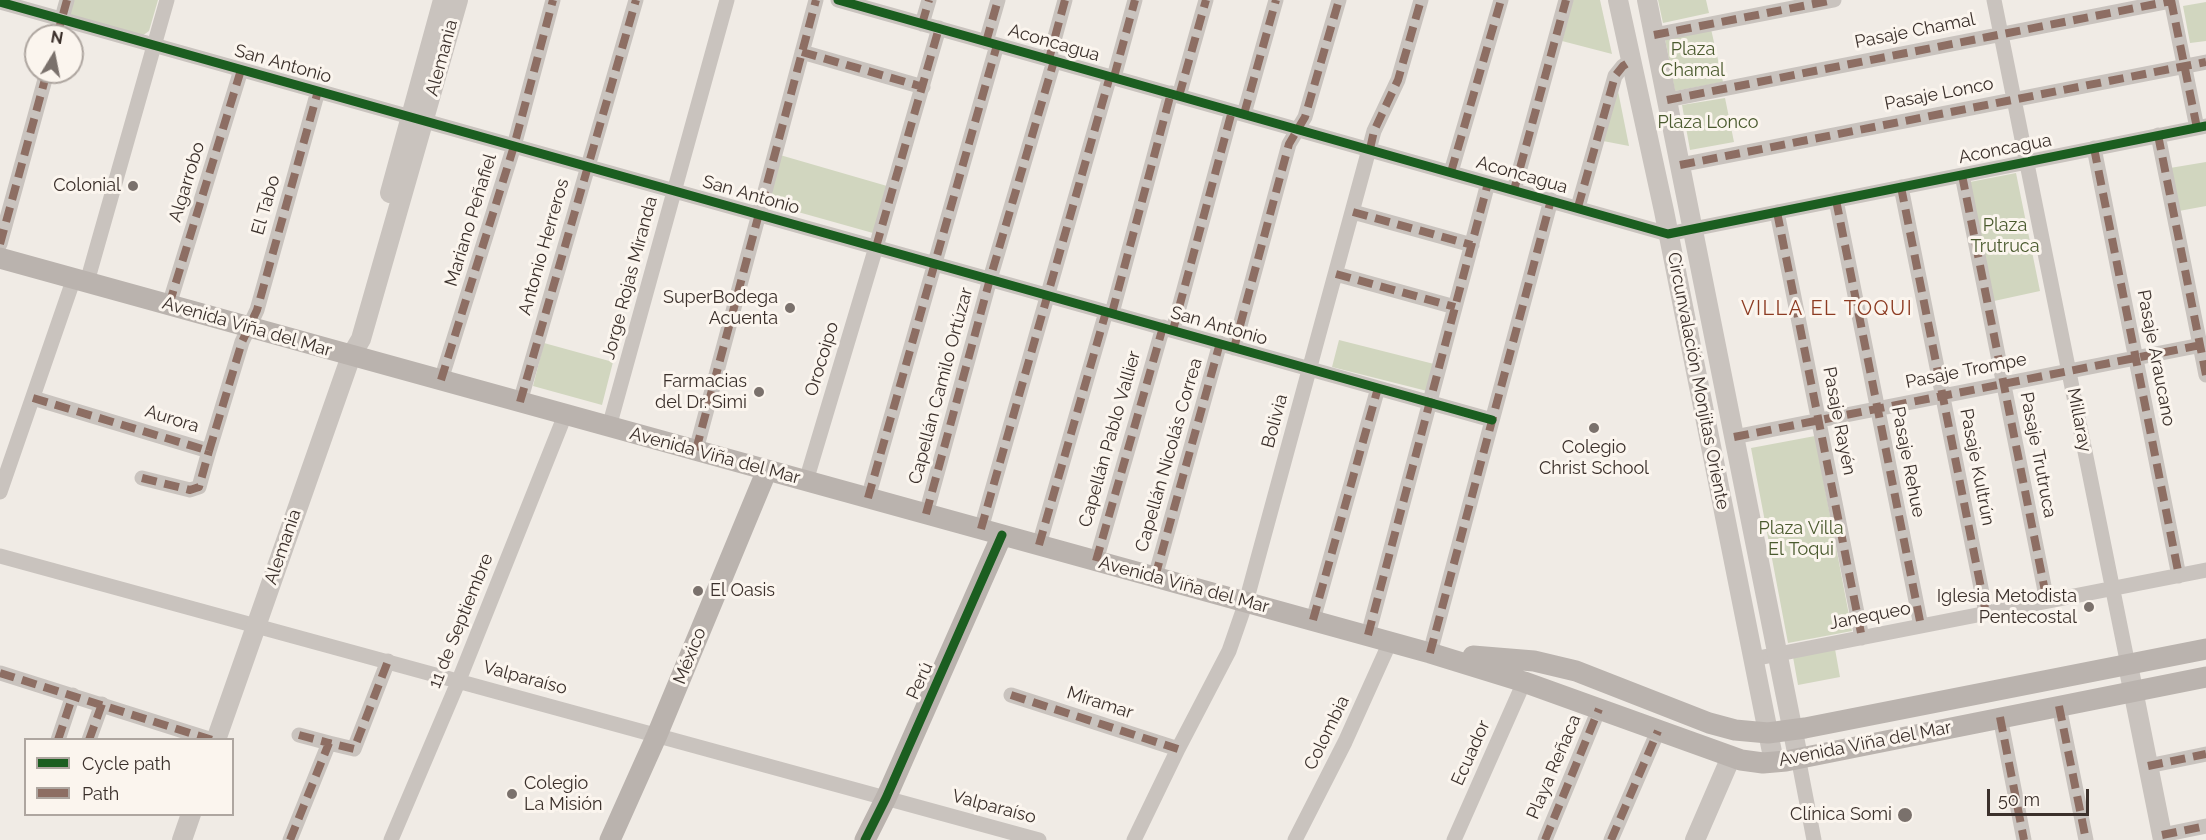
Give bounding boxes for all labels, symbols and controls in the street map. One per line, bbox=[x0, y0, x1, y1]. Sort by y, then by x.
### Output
street label: Pasaje Chamal bbox=[1853, 9, 1977, 53]
street label: Alemania bbox=[421, 17, 463, 99]
street label: Aconcagua bbox=[1006, 20, 1102, 66]
north arrow bbox=[24, 24, 84, 84]
text: N bbox=[49, 27, 65, 48]
park label: Plaza Chamal bbox=[1661, 39, 1725, 82]
street label: San Antonio bbox=[232, 40, 334, 88]
street label: Pasaje Lonco bbox=[1883, 73, 1995, 115]
park label: Plaza Lonco bbox=[1657, 112, 1759, 134]
street label: Aconcagua bbox=[1957, 129, 2053, 169]
street label: Algarrobo bbox=[165, 139, 209, 225]
street label: Mariano Peñafiel bbox=[441, 151, 501, 289]
street label: Aconcagua bbox=[1474, 152, 1570, 198]
street label: San Antonio bbox=[700, 171, 802, 219]
street label: El Tabo bbox=[247, 173, 285, 237]
place label: Colonial bbox=[53, 175, 121, 197]
street label: Antonio Herreros bbox=[514, 176, 574, 318]
marker: Colonial bbox=[126, 179, 140, 193]
street label: Jorge Rojas Miranda bbox=[598, 194, 662, 362]
park label: Plaza Trutruca bbox=[1970, 215, 2040, 258]
street label: Circunvalación Monjitas Oriente bbox=[1662, 251, 1734, 511]
street label: Capellán Camilo Ortúzar bbox=[904, 285, 978, 487]
place label: SuperBodega Acuenta bbox=[663, 287, 778, 330]
street label: Pasaje Araucano bbox=[2132, 288, 2180, 428]
street label: Avenida Viña del Mar bbox=[160, 292, 334, 362]
district label: VILLA EL TOQUI bbox=[1741, 297, 1913, 321]
marker: SuperBodega Acuenta bbox=[783, 301, 797, 315]
street label: San Antonio bbox=[1168, 302, 1270, 350]
street label: Orocoipo bbox=[800, 319, 844, 399]
street label: Capellán Pablo Vallier bbox=[1074, 348, 1146, 530]
street label: Pasaje Trompe bbox=[1904, 349, 2028, 393]
street label: Capellán Nicolás Correa bbox=[1131, 356, 1207, 554]
street label: Pasaje Rayén bbox=[1818, 365, 1860, 477]
place label: Farmacias del Dr. Simi bbox=[655, 371, 747, 413]
marker: Farmacias del Dr. Simi bbox=[752, 385, 766, 399]
street label: Millaray bbox=[2062, 386, 2096, 454]
street label: Pasaje Trutruca bbox=[2015, 390, 2061, 520]
street label: Bolivia bbox=[1257, 392, 1293, 450]
street label: Aurora bbox=[142, 401, 202, 437]
street label: Pasaje Rehue bbox=[1887, 405, 1929, 519]
street label: Pasaje Kultrún bbox=[1955, 407, 1999, 527]
marker: Colegio Christ School bbox=[1587, 421, 1601, 435]
street label: Avenida Viña del Mar bbox=[627, 423, 803, 489]
place label: Colegio Christ School bbox=[1539, 437, 1649, 480]
street label: Alemania bbox=[260, 507, 306, 587]
park label: Plaza Villa El Toqui bbox=[1759, 518, 1843, 560]
street label: 11 de Septiembre bbox=[424, 550, 498, 692]
street label: Avenida Viña del Mar bbox=[1096, 552, 1272, 618]
place label: El Oasis bbox=[710, 580, 775, 602]
marker: El Oasis bbox=[691, 584, 705, 598]
place label: Iglesia Metodista Pentecostal bbox=[1937, 586, 2077, 628]
street label: Janequeo bbox=[1827, 598, 1913, 634]
marker: Iglesia Metodista Pentecostal bbox=[2082, 600, 2096, 614]
street label: México bbox=[669, 624, 711, 688]
street label: Valparaíso bbox=[481, 656, 569, 700]
street label: Perú bbox=[902, 659, 938, 703]
street label: Miramar bbox=[1064, 682, 1136, 724]
street label: Colombia bbox=[1300, 692, 1354, 774]
street label: Playa Reñaca bbox=[1522, 711, 1586, 823]
street label: Ecuador bbox=[1447, 717, 1495, 789]
street label: Avenida Viña del Mar bbox=[1777, 717, 1953, 771]
legend bbox=[24, 738, 234, 816]
text: Cycle path bbox=[82, 753, 171, 774]
place label: Colegio La Misión bbox=[524, 773, 602, 816]
scale bar bbox=[1990, 777, 2092, 815]
text: Path bbox=[82, 783, 119, 804]
street label: Valparaíso bbox=[950, 785, 1038, 829]
marker: Colegio La Misión bbox=[505, 787, 519, 801]
text: 50 m bbox=[1998, 789, 2040, 810]
place label: Clínica Somi bbox=[1790, 804, 1892, 826]
marker: Clínica Somi bbox=[1896, 806, 1914, 824]

